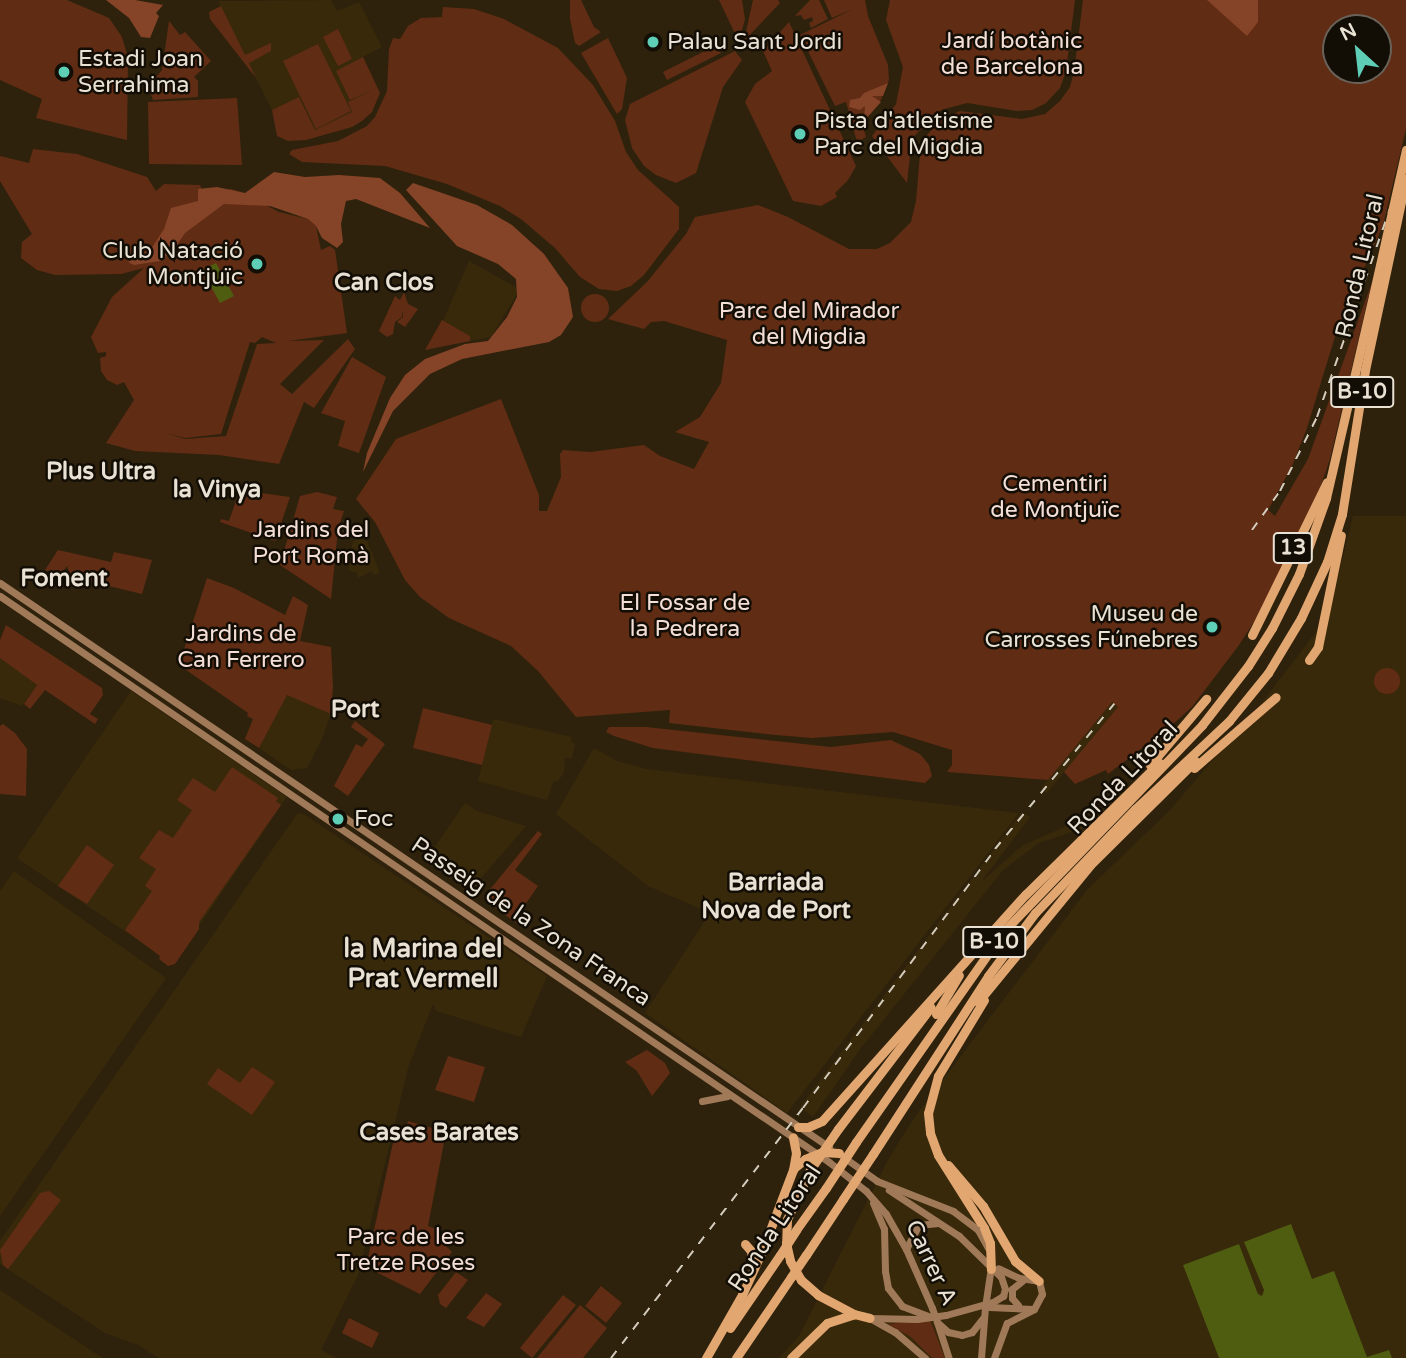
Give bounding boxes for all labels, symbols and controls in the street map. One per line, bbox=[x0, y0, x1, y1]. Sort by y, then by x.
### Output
north arrow bbox=[1322, 14, 1392, 84]
text: N bbox=[1337, 19, 1360, 45]
park label: Jardí botànic de Barcelona bbox=[941, 27, 1083, 81]
place label: Palau Sant Jordi bbox=[667, 28, 842, 56]
marker: Palau Sant Jordi bbox=[645, 34, 661, 50]
place label: Estadi Joan Serrahima bbox=[78, 45, 203, 99]
marker: Estadi Joan Serrahima bbox=[56, 64, 72, 80]
place label: Pista d'atletisme Parc del Migdia bbox=[814, 107, 993, 161]
marker: Pista d'atletisme Parc del Migdia bbox=[792, 126, 808, 142]
street label: Ronda Litoral bbox=[1330, 191, 1390, 341]
place label: Club Natació Montjuïc bbox=[102, 237, 243, 291]
marker: Club Natació Montjuïc bbox=[249, 256, 265, 272]
district label: Can Clos bbox=[334, 269, 434, 297]
park label: Parc del Mirador del Migdia bbox=[719, 297, 899, 351]
road number: B-10 bbox=[1329, 374, 1395, 410]
district label: Plus Ultra bbox=[46, 458, 156, 486]
park label: Cementiri de Montjuïc bbox=[990, 470, 1120, 524]
district label: la Vinya bbox=[173, 476, 261, 504]
park label: Jardins del Port Romà bbox=[252, 516, 370, 570]
road number: 13 bbox=[1272, 530, 1314, 566]
district label: Foment bbox=[20, 565, 108, 593]
park label: El Fossar de la Pedrera bbox=[620, 589, 750, 643]
place label: Museu de Carrosses Fúnebres bbox=[984, 600, 1198, 654]
marker: Museu de Carrosses Fúnebres bbox=[1204, 619, 1220, 635]
park label: Jardins de Can Ferrero bbox=[177, 620, 305, 674]
district label: Port bbox=[331, 696, 379, 724]
street label: Ronda Litoral bbox=[1062, 716, 1184, 840]
place label: Foc bbox=[354, 805, 393, 833]
marker: Foc bbox=[328, 809, 348, 829]
street label: Passeig de la Zona Franca bbox=[406, 831, 656, 1013]
district label: Barriada Nova de Port bbox=[701, 869, 851, 925]
road number: B-10 bbox=[961, 925, 1027, 960]
district label: la Marina del Prat Vermell bbox=[344, 933, 502, 995]
district label: Cases Barates bbox=[359, 1119, 519, 1147]
street label: Ronda Litoral bbox=[723, 1159, 827, 1297]
street label: Carrer A bbox=[899, 1216, 963, 1310]
park label: Parc de les Tretze Roses bbox=[337, 1223, 475, 1277]

